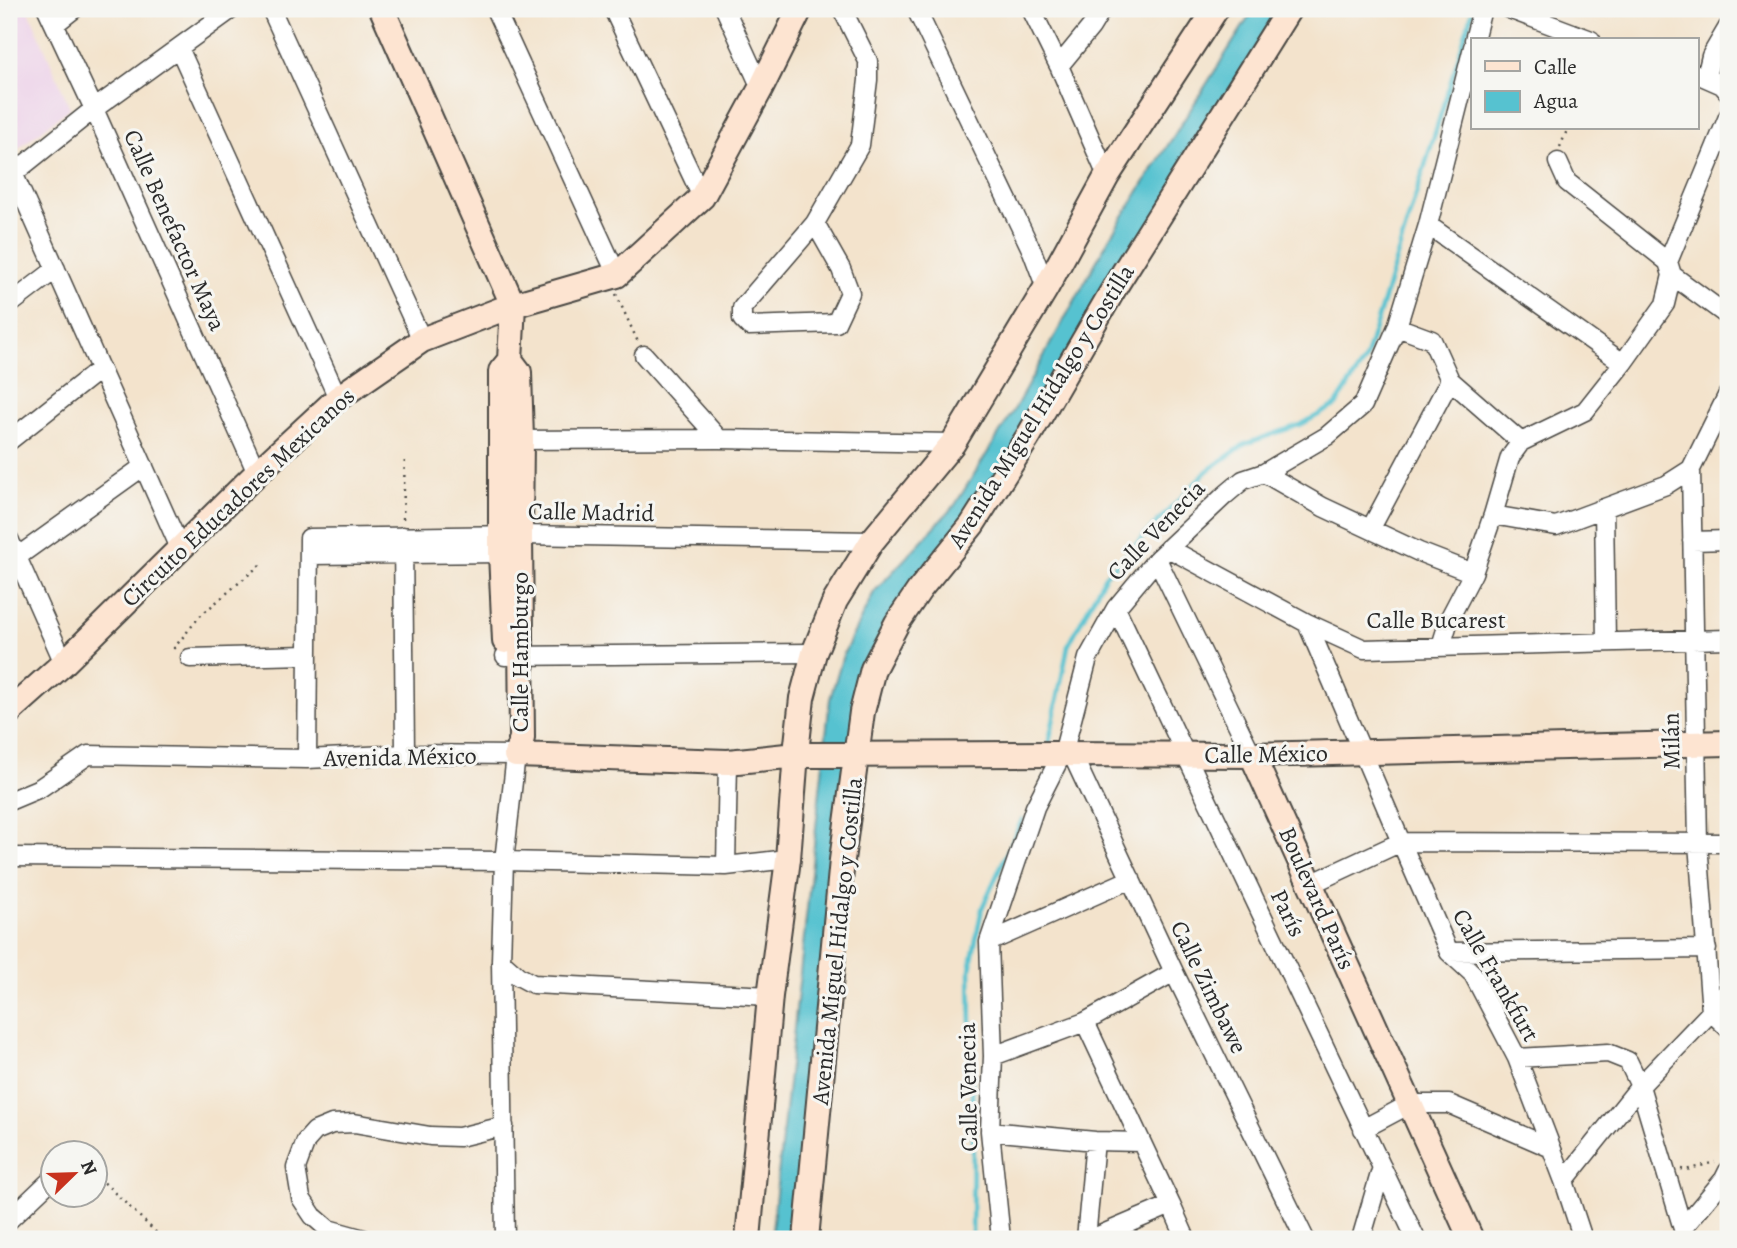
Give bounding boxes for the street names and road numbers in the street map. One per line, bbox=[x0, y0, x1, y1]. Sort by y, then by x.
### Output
street label: Calle Benefactor Maya bbox=[116, 124, 234, 337]
street label: Avenida Miguel Hidalgo y Costilla bbox=[940, 257, 1142, 555]
street label: Circuito Educadores Mexicanos bbox=[114, 380, 362, 614]
street label: Calle Venecia bbox=[1100, 472, 1213, 588]
street label: Calle Madrid bbox=[528, 495, 655, 529]
street label: Calle Hamburgo bbox=[504, 572, 536, 732]
street label: Calle Bucarest bbox=[1366, 604, 1506, 636]
street label: Milán bbox=[1655, 712, 1687, 770]
street label: Calle México bbox=[1204, 737, 1328, 771]
street label: Avenida México bbox=[322, 740, 477, 774]
street label: Avenida Miguel Hidalgo y Costilla bbox=[804, 775, 870, 1107]
street label: Boulevard París bbox=[1273, 822, 1361, 974]
street label: París bbox=[1264, 884, 1312, 942]
street label: Calle Frankfurt bbox=[1445, 903, 1547, 1047]
street label: Calle Zimbawe bbox=[1163, 915, 1255, 1059]
street label: Calle Venecia bbox=[951, 1021, 985, 1152]

